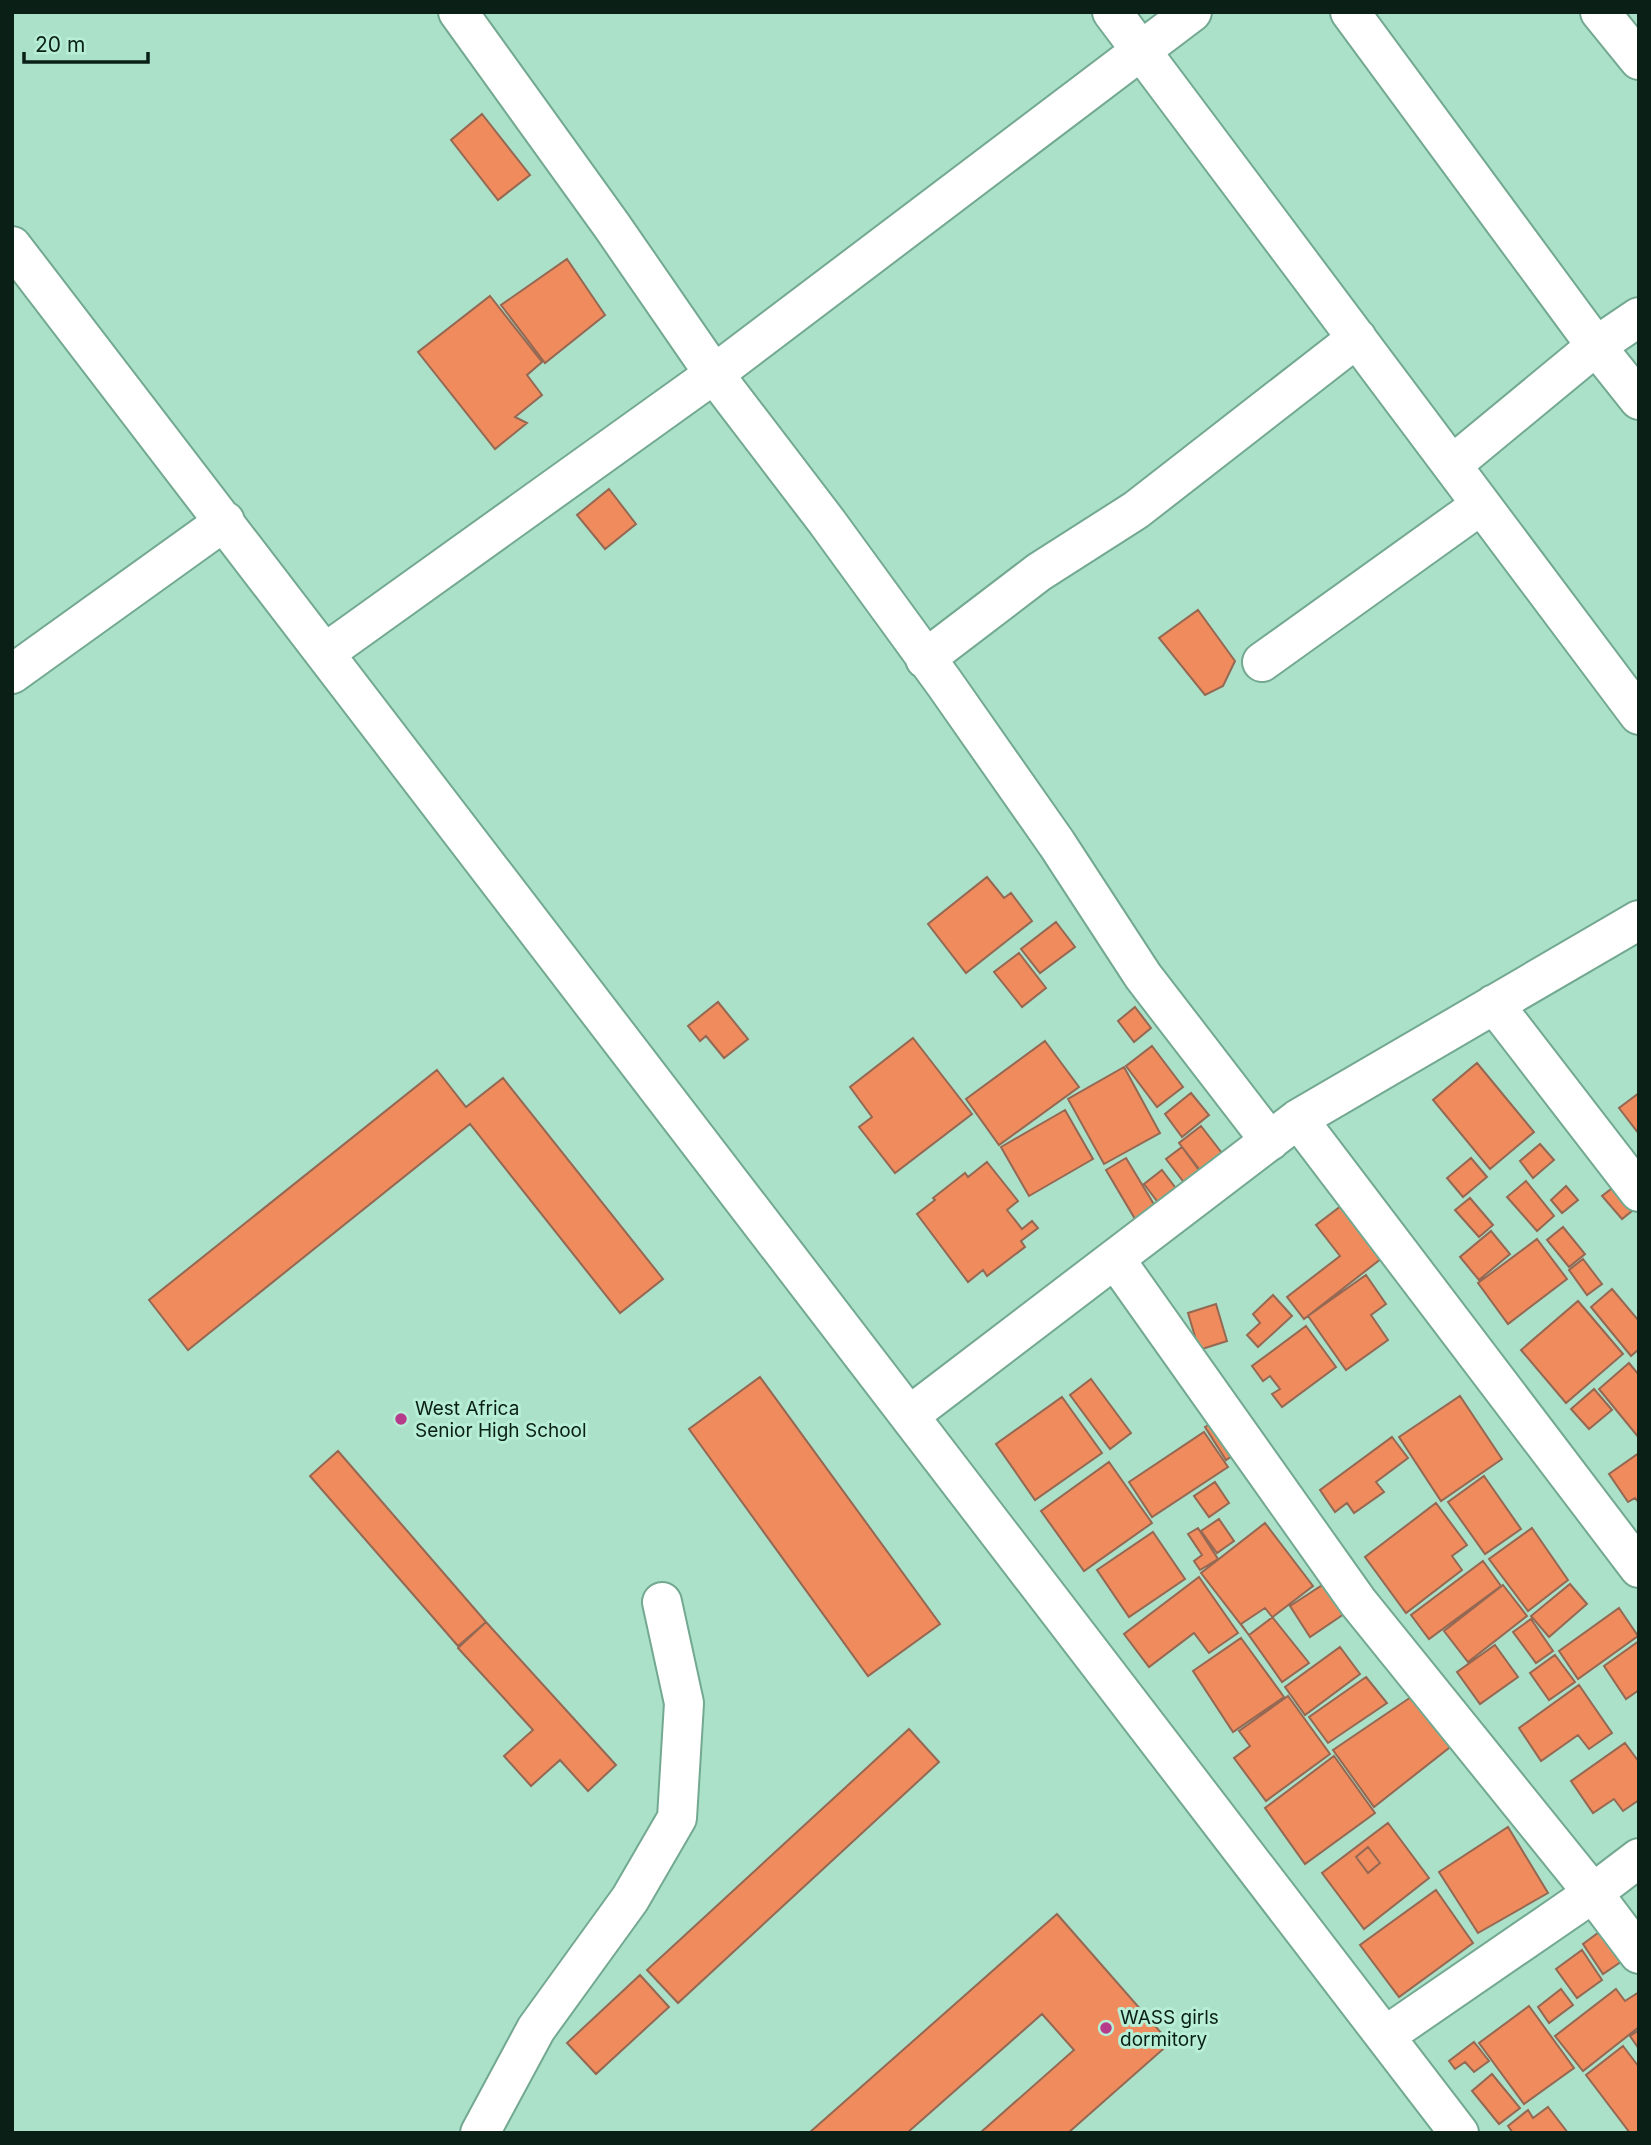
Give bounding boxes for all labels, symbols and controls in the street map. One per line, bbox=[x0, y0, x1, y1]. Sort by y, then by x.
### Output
scale bar bbox=[24, 21, 149, 65]
text: 20 m bbox=[35, 32, 85, 57]
place label: West Africa Senior High School bbox=[415, 1397, 587, 1442]
marker: West Africa Senior High School bbox=[393, 1411, 409, 1427]
place label: WASS girls dormitory bbox=[1120, 2006, 1219, 2051]
marker: WASS girls dormitory bbox=[1098, 2020, 1114, 2036]

